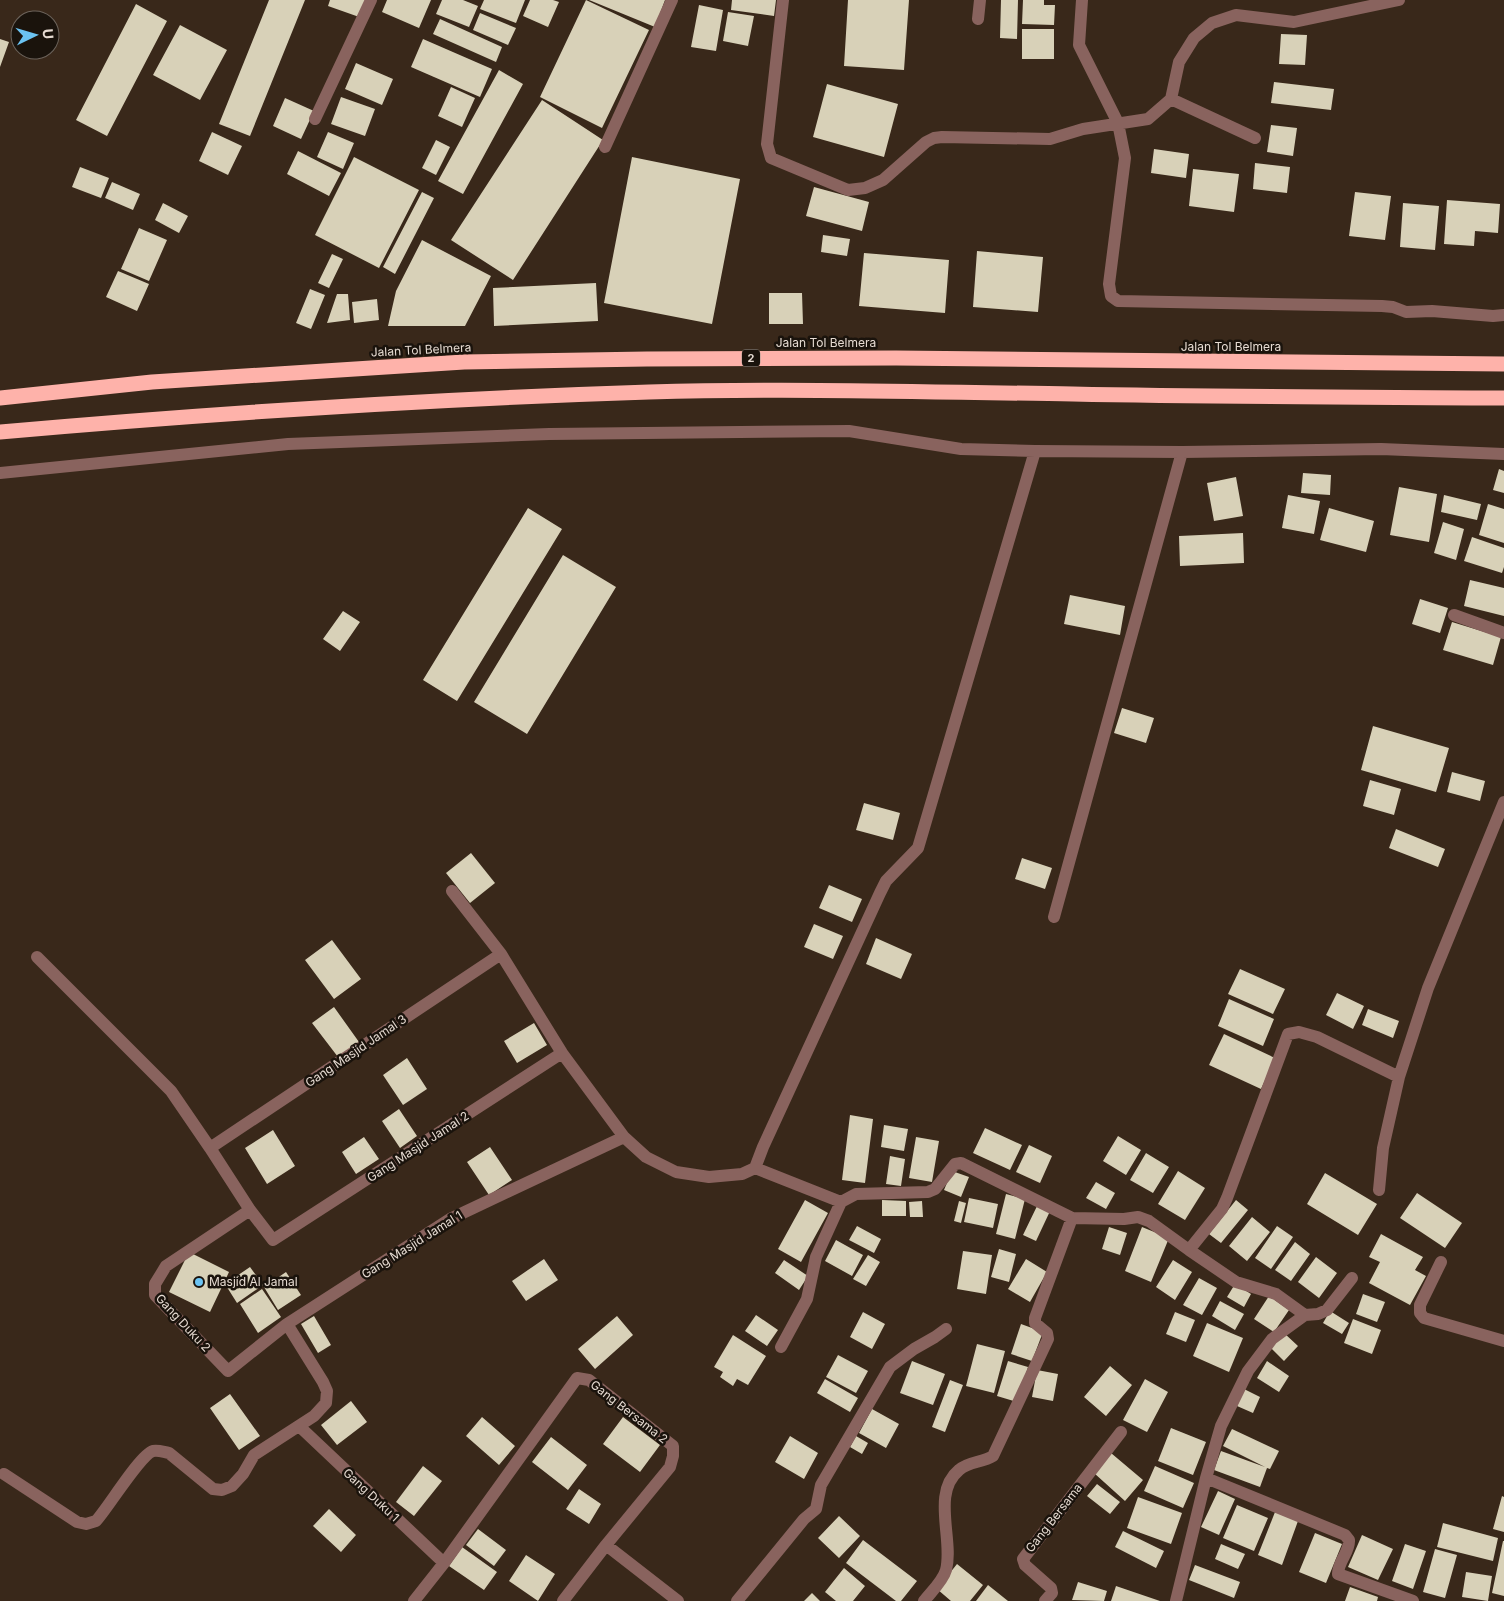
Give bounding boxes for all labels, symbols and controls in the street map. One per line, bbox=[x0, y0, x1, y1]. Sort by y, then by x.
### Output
north arrow bbox=[10, 10, 60, 60]
text: U bbox=[40, 28, 57, 40]
street label: Jalan Tol Belmera bbox=[776, 335, 876, 350]
street label: Jalan Tol Belmera bbox=[370, 339, 472, 360]
street label: Jalan Tol Belmera bbox=[1181, 339, 1281, 354]
road number: 2 bbox=[742, 349, 760, 366]
street label: Gang Masjid Jamal 3 bbox=[302, 1011, 409, 1090]
street label: Gang Masjid Jamal 2 bbox=[364, 1108, 471, 1185]
street label: Gang Masjid Jamal 1 bbox=[359, 1207, 465, 1282]
place label: Masjid Al Jamal bbox=[209, 1274, 298, 1289]
marker: Masjid Al Jamal bbox=[193, 1276, 205, 1288]
street label: Gang Duku 2 bbox=[153, 1291, 214, 1355]
street label: Gang Bersama 2 bbox=[588, 1377, 671, 1446]
street label: Gang Duku 1 bbox=[340, 1465, 402, 1524]
street label: Gang Bersama bbox=[1022, 1480, 1085, 1555]

